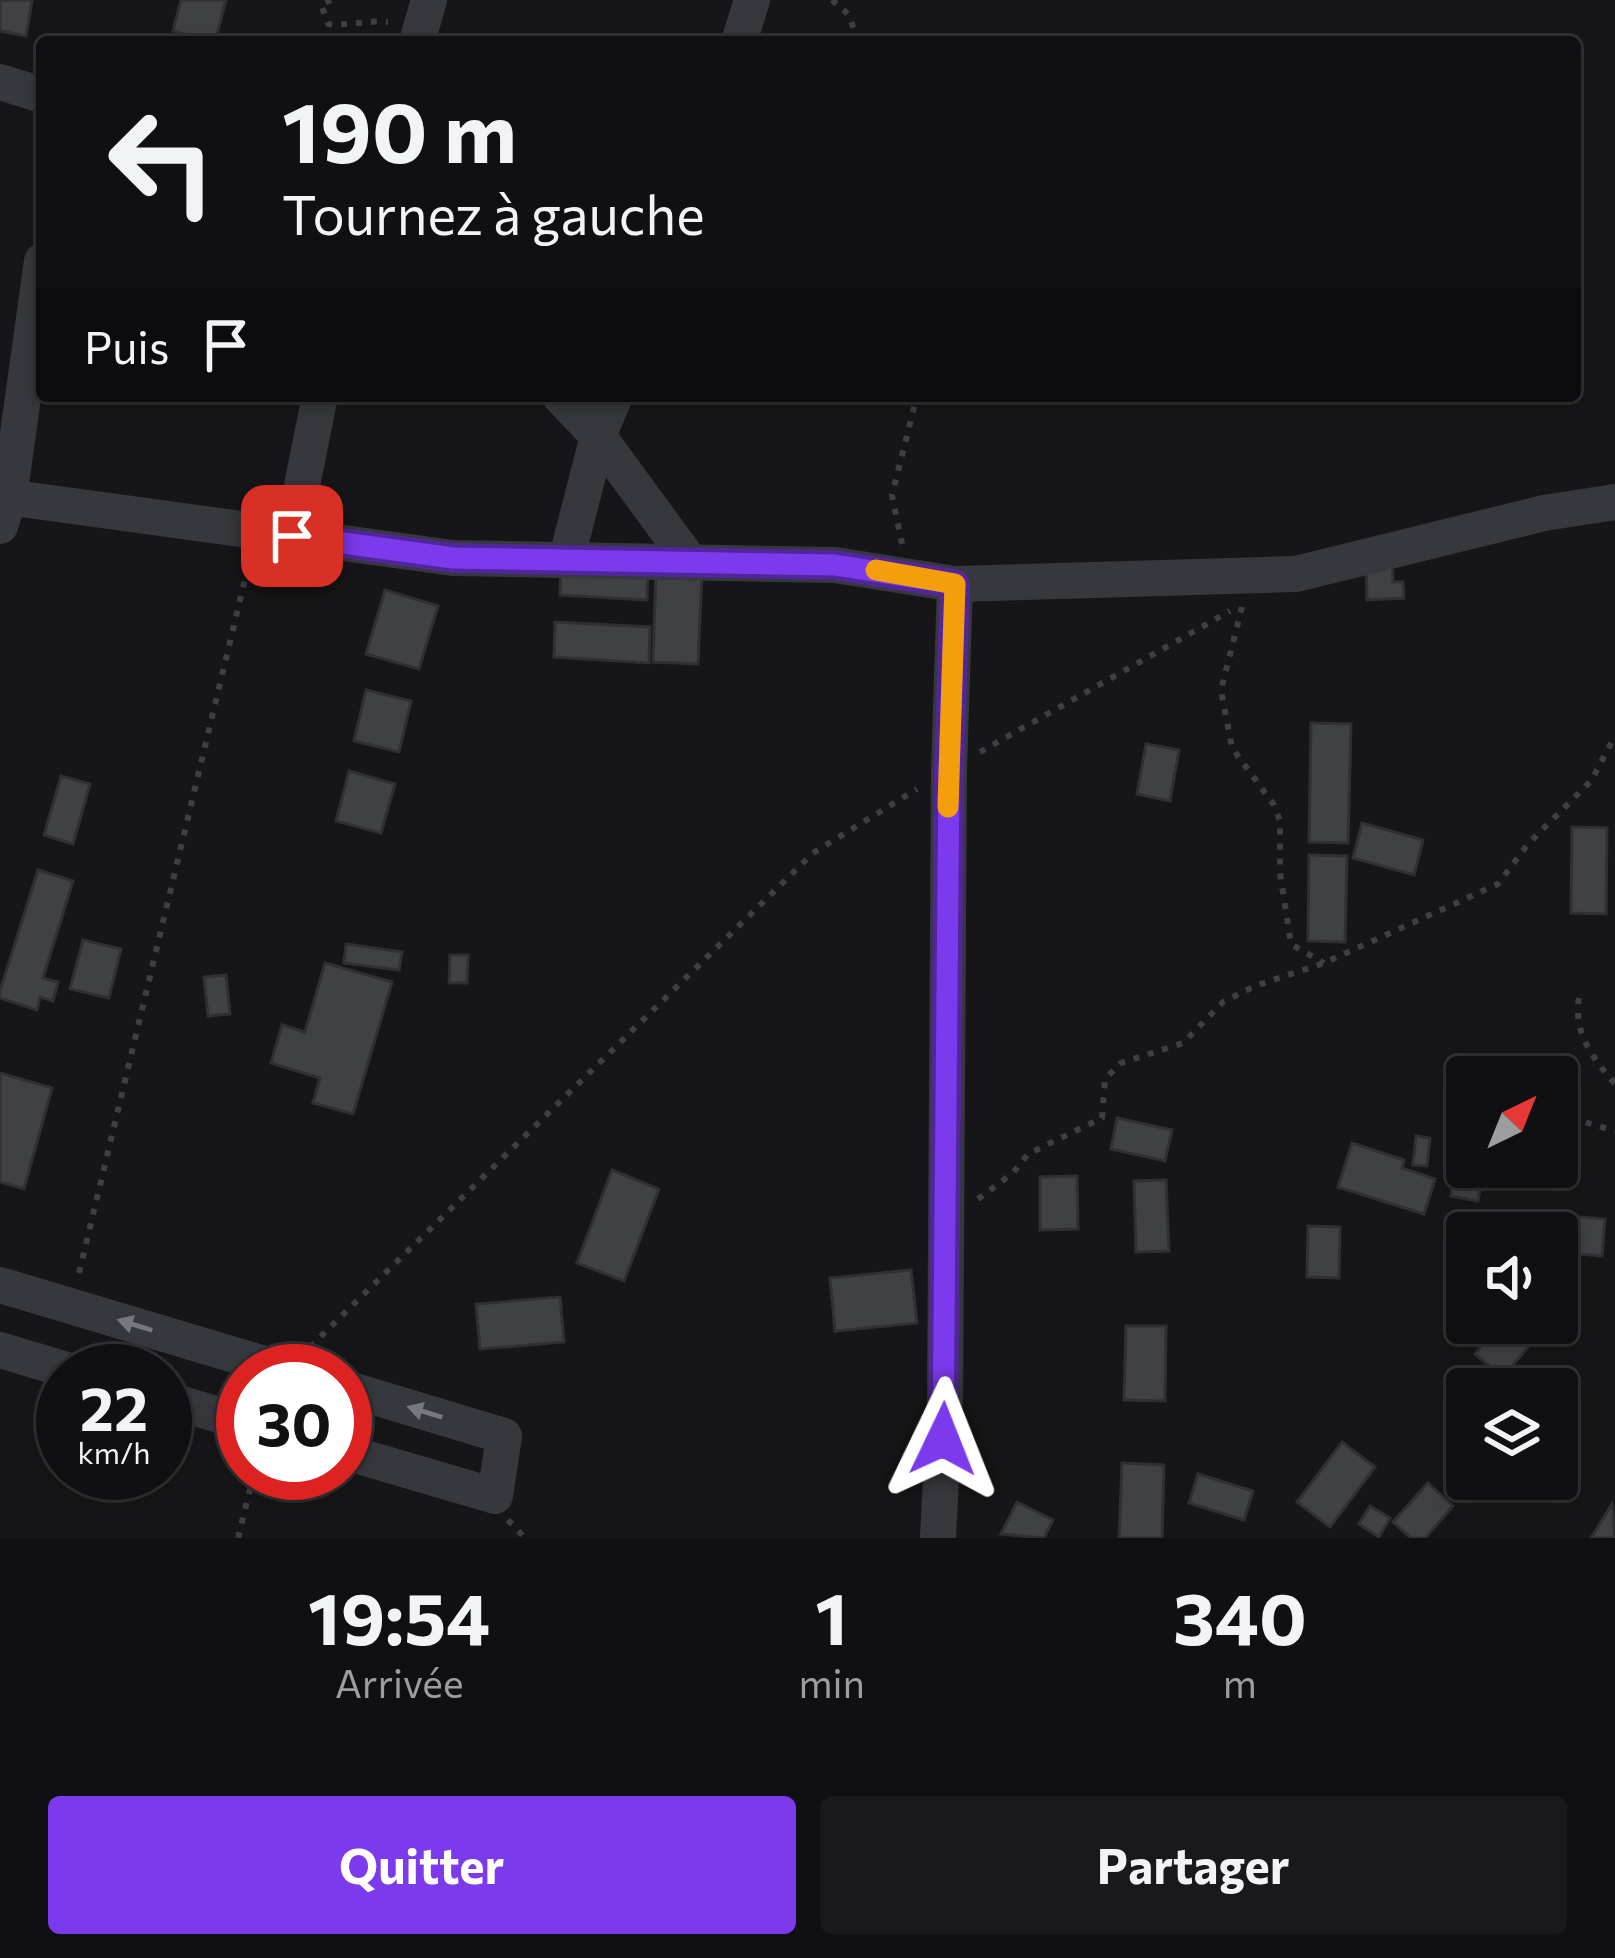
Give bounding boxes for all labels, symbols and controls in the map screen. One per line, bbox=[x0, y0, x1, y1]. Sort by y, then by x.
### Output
text: 190 m bbox=[282, 78, 517, 180]
icon: left bbox=[84, 84, 240, 240]
text: Tournez à gauche bbox=[282, 180, 705, 246]
icon: arrive bbox=[193, 312, 259, 378]
text: Puis bbox=[84, 318, 169, 373]
pin bbox=[241, 485, 343, 587]
icon: arrive bbox=[259, 503, 325, 569]
north arrow bbox=[1446, 1056, 1578, 1188]
map controls bbox=[1446, 1056, 1578, 1500]
button: sound bbox=[1446, 1212, 1578, 1344]
one-way arrow bbox=[116, 1315, 153, 1333]
speed limit sign: 30 bbox=[216, 1344, 372, 1500]
button: layers bbox=[1446, 1368, 1578, 1500]
text: 22 bbox=[80, 1370, 148, 1443]
position arrow bbox=[880, 1376, 1006, 1502]
one-way arrow bbox=[406, 1402, 442, 1420]
text: km/h bbox=[78, 1433, 150, 1470]
text: 19:54 bbox=[308, 1572, 490, 1660]
text: 1 bbox=[815, 1572, 848, 1660]
text: 340 bbox=[1173, 1572, 1307, 1660]
text: Arrivée bbox=[335, 1658, 463, 1706]
text: min bbox=[798, 1658, 865, 1706]
text: m bbox=[1223, 1658, 1257, 1706]
button: Quitter bbox=[48, 1796, 796, 1934]
button: Partager bbox=[820, 1796, 1567, 1934]

